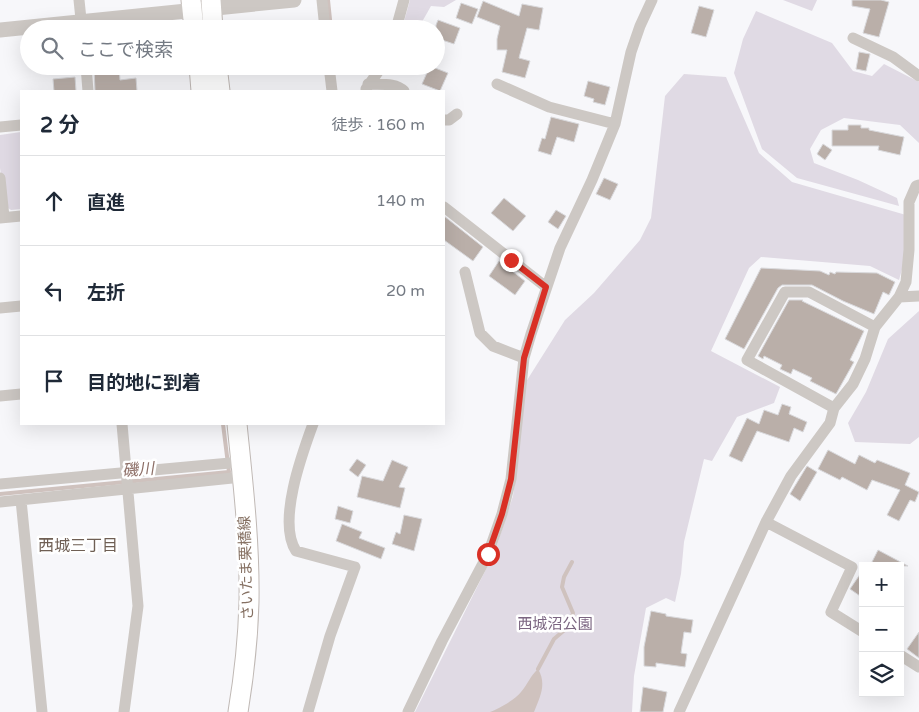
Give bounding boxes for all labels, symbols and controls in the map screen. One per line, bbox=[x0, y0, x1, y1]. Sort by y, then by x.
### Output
search box bbox=[20, 20, 445, 75]
icon: search bbox=[38, 34, 66, 62]
text: ここで検索 bbox=[78, 39, 173, 61]
text: 2 分 bbox=[40, 113, 80, 138]
text: 徒歩 · 160 m bbox=[332, 115, 425, 135]
icon: ahead bbox=[40, 187, 68, 215]
text: 140 m bbox=[376, 191, 425, 211]
text: 直進 bbox=[87, 192, 125, 214]
route end bbox=[500, 249, 523, 272]
icon: left bbox=[40, 277, 68, 305]
text: 20 m bbox=[386, 281, 425, 301]
text: 左折 bbox=[87, 282, 125, 304]
icon: arrive bbox=[40, 367, 68, 395]
text: 目的地に到着 bbox=[87, 372, 201, 394]
water label: 磯川 bbox=[121, 458, 157, 481]
street label: さいたま栗橋線 bbox=[235, 515, 257, 621]
district label: 西城三丁目 bbox=[38, 536, 118, 556]
route start bbox=[477, 543, 500, 566]
map controls bbox=[859, 562, 904, 697]
button: + bbox=[859, 562, 904, 607]
button: − bbox=[859, 607, 904, 652]
park label: 西城沼公園 bbox=[517, 615, 593, 633]
button: layers bbox=[859, 652, 904, 697]

